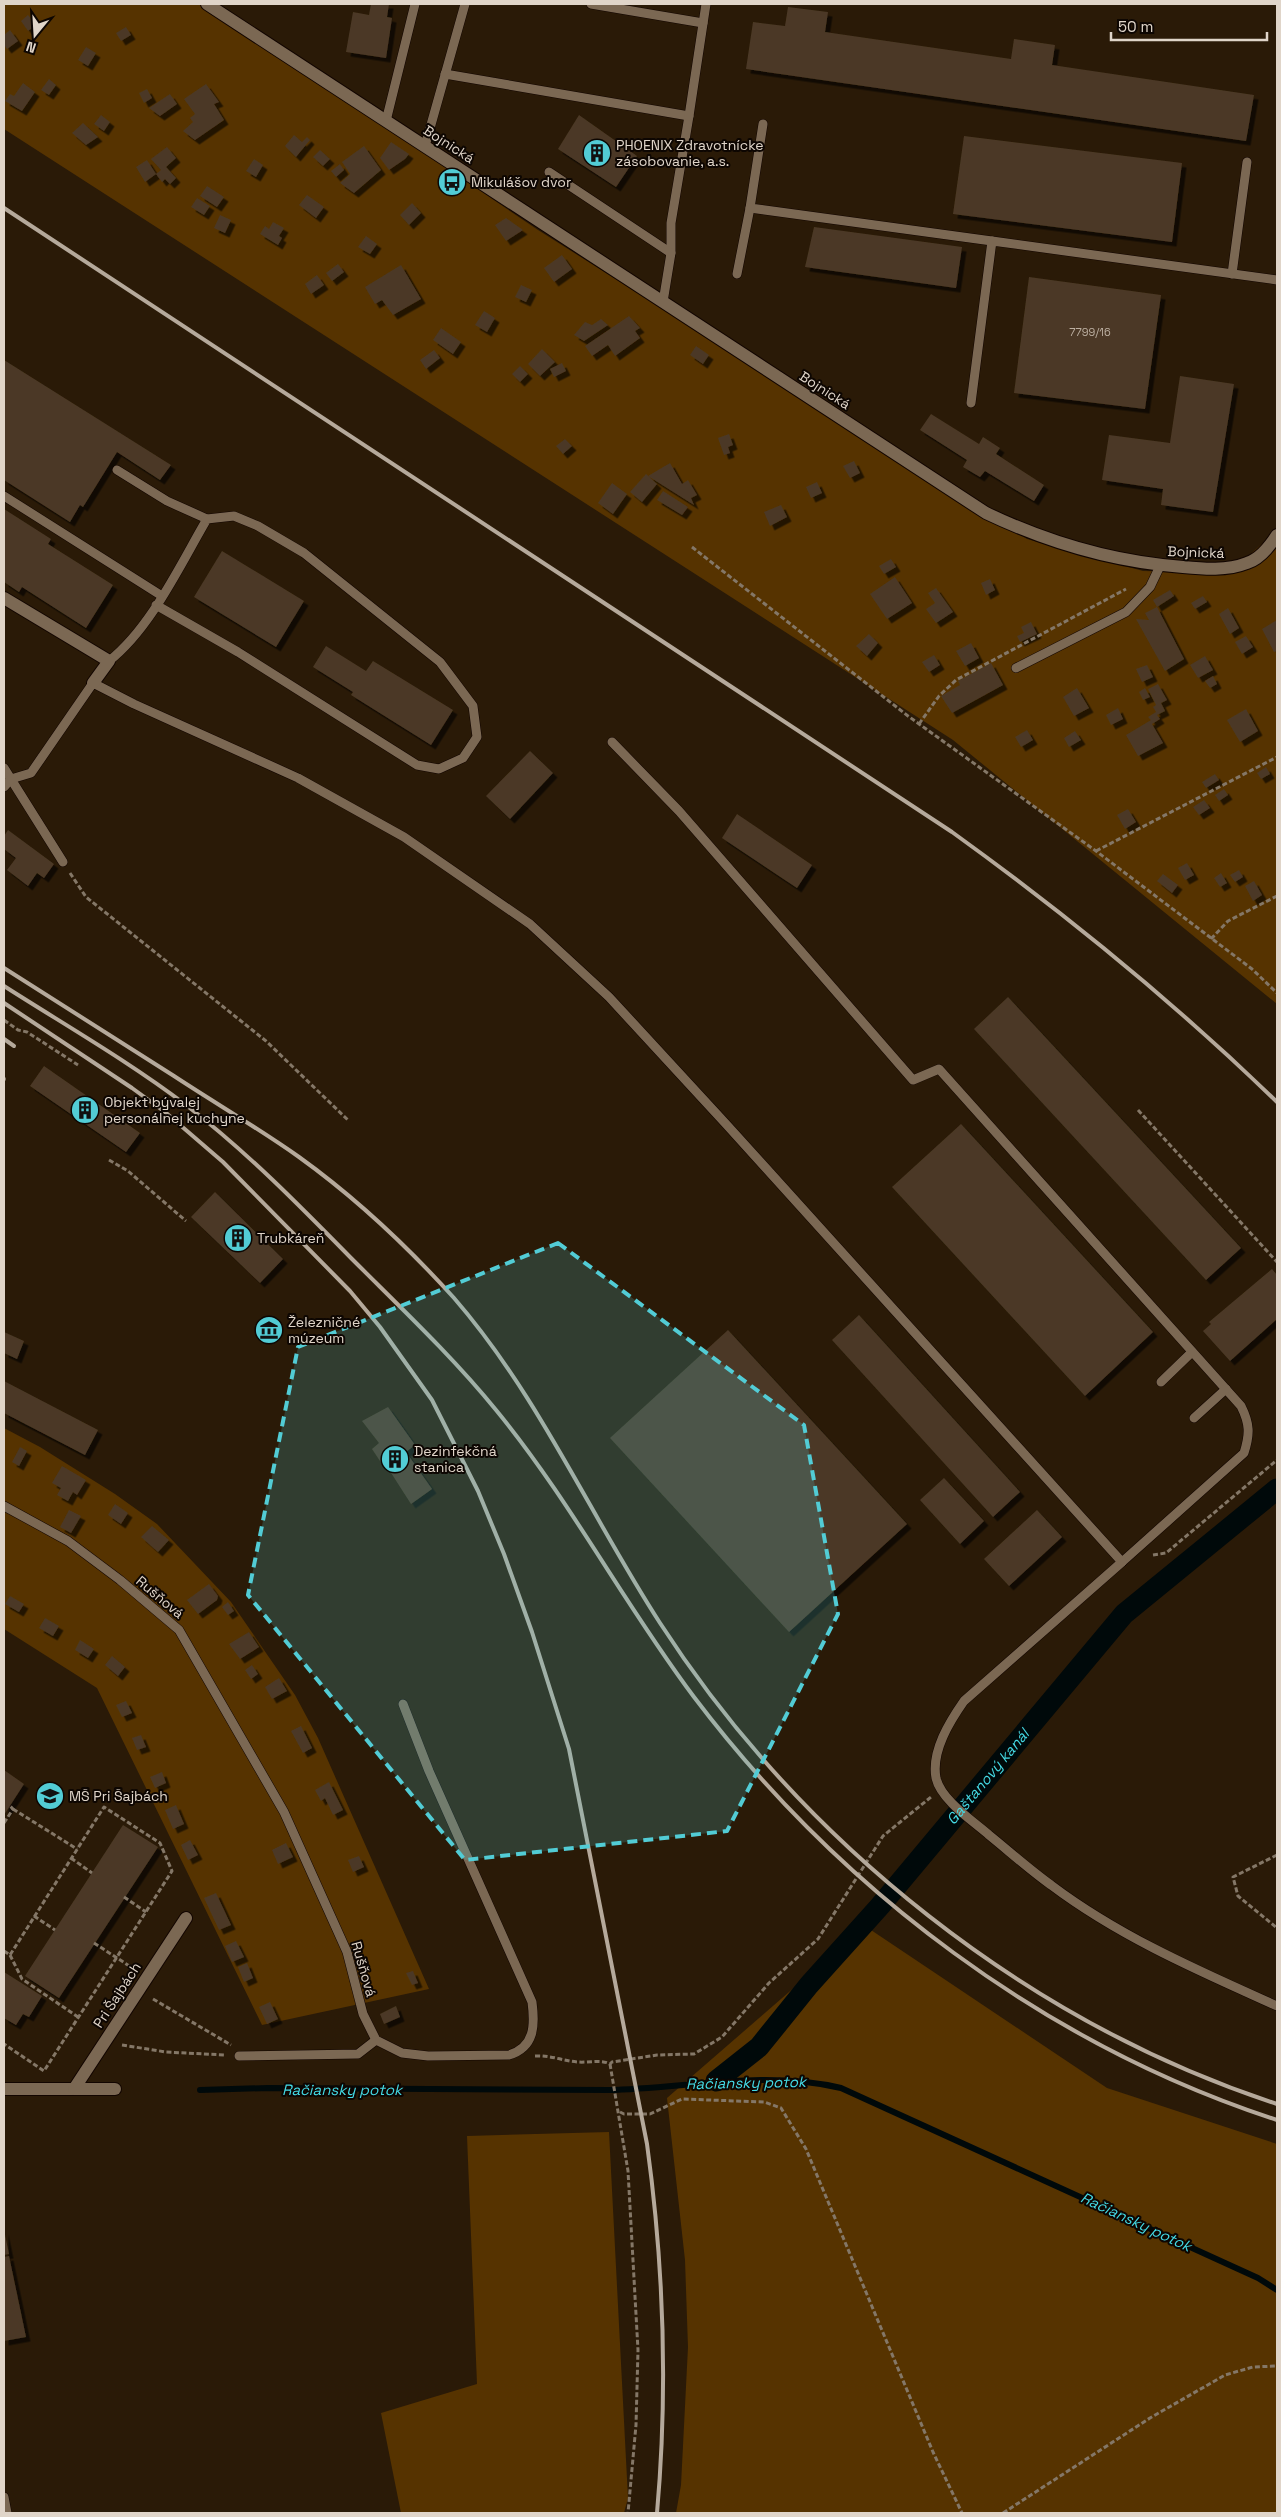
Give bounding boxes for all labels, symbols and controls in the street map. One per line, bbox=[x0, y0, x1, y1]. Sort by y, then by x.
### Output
north arrow bbox=[10, 10, 60, 60]
scale bar bbox=[1111, 10, 1267, 42]
text: 50 m bbox=[1118, 17, 1153, 36]
text: N bbox=[24, 37, 38, 57]
street label: Bojnická bbox=[420, 121, 478, 167]
place label: PHOENIX Zdravotnícke zásobovanie, a.s. bbox=[616, 136, 764, 170]
building icon: PHOENIX Zdravotnícke zásobovanie, a.s. bbox=[582, 138, 612, 168]
bus stop icon: Mikulášov dvor bbox=[437, 167, 467, 197]
place label: Mikulášov dvor bbox=[471, 173, 571, 191]
house number: 7799/16 bbox=[1069, 325, 1111, 339]
street label: Bojnická bbox=[796, 367, 854, 413]
street label: Bojnická bbox=[1167, 542, 1225, 562]
place label: Objekt bývalej personálnej kuchyne bbox=[104, 1093, 245, 1127]
building icon: Objekt bývalej personálnej kuchyne bbox=[70, 1095, 100, 1125]
building icon: Trubkáreň bbox=[223, 1223, 253, 1253]
place label: Trubkáreň bbox=[257, 1229, 324, 1247]
place label: Železničné múzeum bbox=[288, 1313, 360, 1347]
museum icon: Železničné múzeum bbox=[254, 1315, 284, 1345]
place label: Dezinfekčná stanica bbox=[414, 1442, 497, 1476]
building icon: Dezinfekčná stanica bbox=[380, 1444, 410, 1474]
street label: Rušňová bbox=[132, 1572, 188, 1622]
water label: Gaštanový kanál bbox=[942, 1723, 1035, 1828]
school or university icon: MŠ Pri Šajbách bbox=[35, 1781, 65, 1811]
place label: MŠ Pri Šajbách bbox=[69, 1787, 168, 1805]
street label: Rušňová bbox=[347, 1939, 381, 1999]
street label: Pri Šajbách bbox=[89, 1959, 145, 2031]
water label: Račiansky potok bbox=[686, 2072, 808, 2093]
water label: Račiansky potok bbox=[282, 2080, 404, 2099]
water label: Račiansky potok bbox=[1078, 2188, 1196, 2256]

